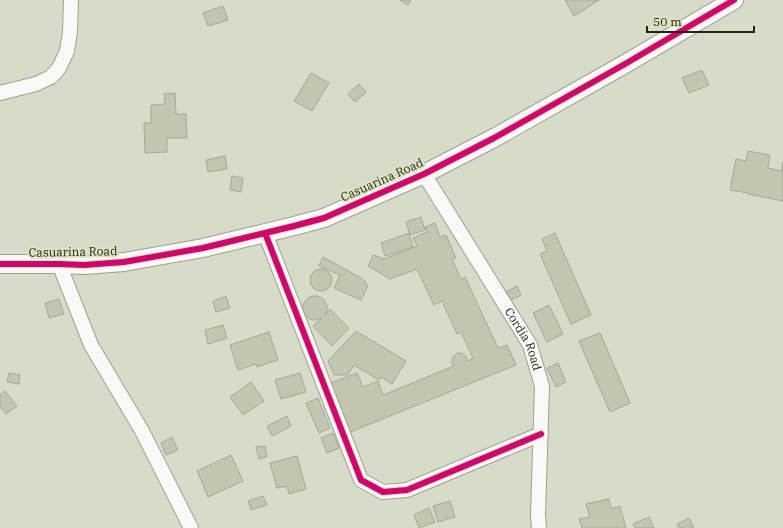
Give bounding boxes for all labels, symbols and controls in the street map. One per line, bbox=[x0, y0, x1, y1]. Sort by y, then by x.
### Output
scale bar bbox=[647, 8, 754, 34]
text: 50 m bbox=[653, 14, 682, 29]
street label: Casuarina Road bbox=[338, 155, 425, 204]
street label: Casuarina Road bbox=[28, 243, 118, 260]
street label: Cordia Road bbox=[502, 305, 545, 372]

